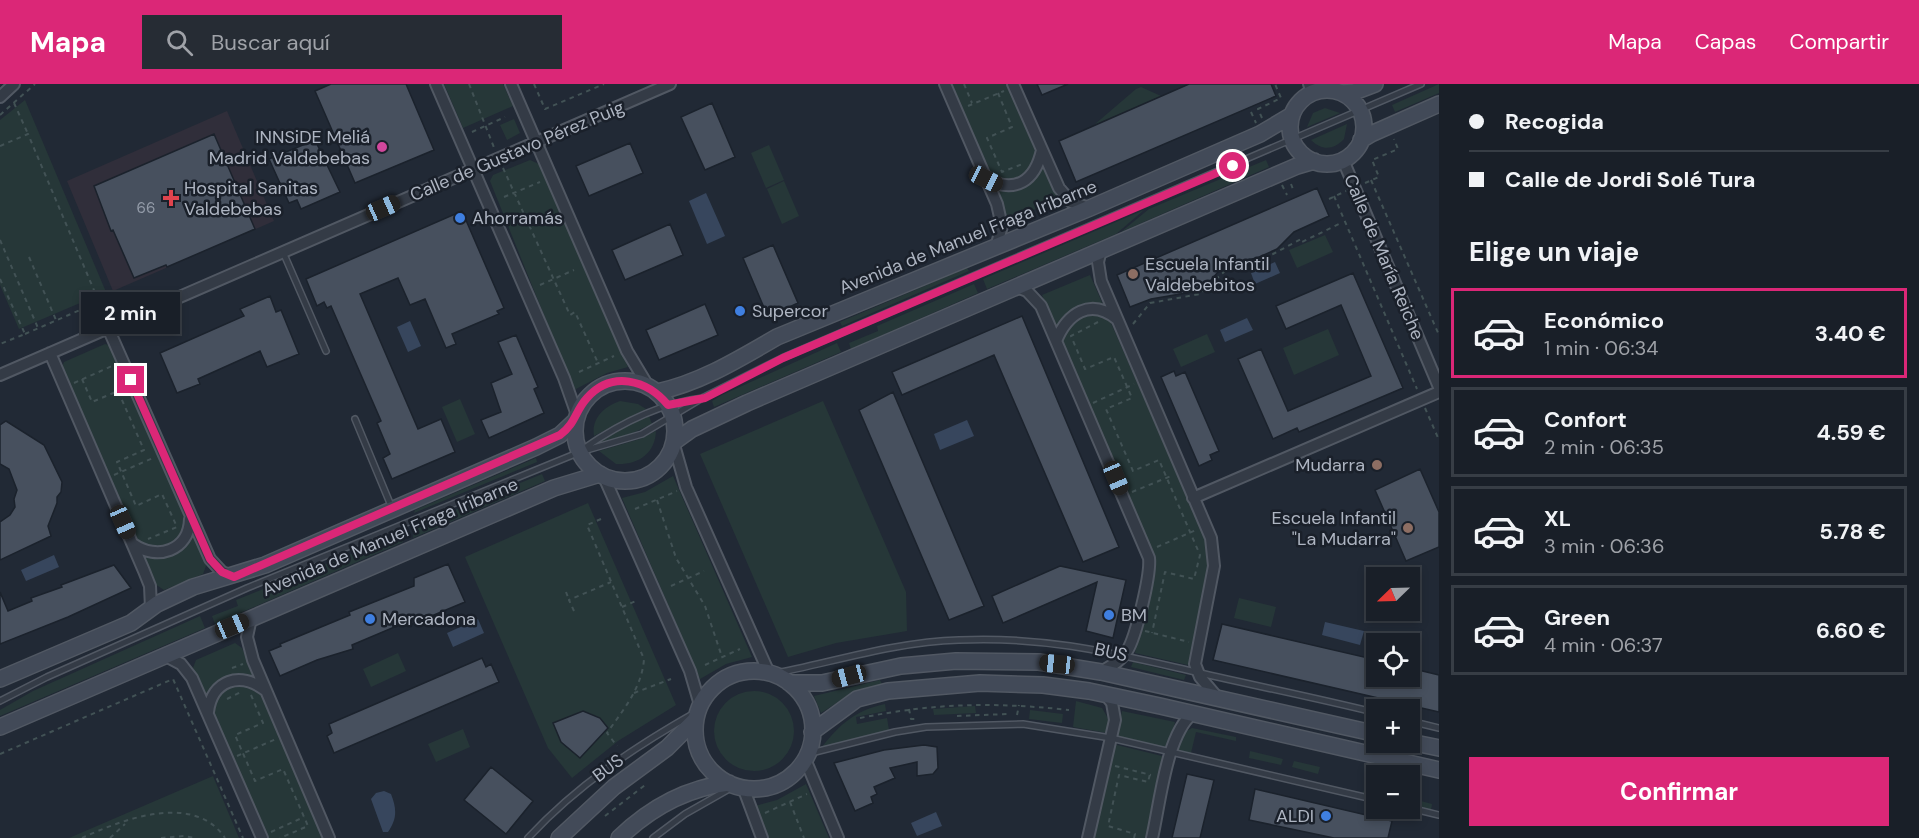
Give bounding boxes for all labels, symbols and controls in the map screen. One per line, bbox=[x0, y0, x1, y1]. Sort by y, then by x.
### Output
search box bbox=[142, 15, 562, 69]
text: Mapa bbox=[30, 24, 106, 61]
icon: search bbox=[163, 26, 196, 59]
text: Buscar aquí bbox=[211, 28, 330, 57]
text: Mapa bbox=[1608, 28, 1662, 56]
text: Capas bbox=[1695, 28, 1756, 56]
text: Compartir bbox=[1789, 28, 1889, 56]
street label: Calle de Gustavo Pérez Puig bbox=[406, 95, 628, 207]
text: Recogida bbox=[1505, 107, 1604, 136]
place label: INNSiDE Meliá Madrid Valdebebas bbox=[209, 125, 370, 170]
marker: INNSiDE Meliá Madrid Valdebebas bbox=[375, 140, 389, 154]
route start bbox=[1219, 152, 1246, 179]
car bbox=[966, 163, 1006, 195]
text: Calle de Jordi Solé Tura bbox=[1505, 165, 1755, 194]
street label: Calle de María Reiche bbox=[1338, 170, 1430, 344]
street label: Avenida de Manuel Fraga Iribarne bbox=[836, 174, 1100, 300]
place label: Hospital Sanitas Valdebebas bbox=[184, 176, 318, 221]
marker: Hospital Sanitas Valdebebas bbox=[162, 189, 180, 207]
car bbox=[363, 192, 403, 224]
house number: 66 bbox=[137, 198, 155, 218]
place label: Ahorramás bbox=[472, 206, 563, 230]
marker: Ahorramás bbox=[453, 211, 467, 225]
text: Elige un viaje bbox=[1469, 234, 1639, 269]
place label: Escuela Infantil Valdebebitos bbox=[1145, 252, 1269, 297]
marker: Escuela Infantil Valdebebitos bbox=[1126, 267, 1140, 281]
callout: 2 min bbox=[82, 293, 180, 335]
place label: Supercor bbox=[752, 299, 829, 323]
text: 2 min bbox=[104, 300, 157, 326]
marker: Supercor bbox=[733, 304, 747, 318]
icon: car bbox=[1472, 306, 1526, 360]
text: Económico bbox=[1544, 306, 1664, 335]
text: 3.40 € bbox=[1815, 319, 1886, 348]
text: 1 min · 06:34 bbox=[1544, 335, 1659, 361]
route end bbox=[117, 366, 144, 393]
icon: car bbox=[1472, 405, 1526, 459]
text: Confort bbox=[1544, 405, 1627, 434]
text: 4.59 € bbox=[1816, 418, 1886, 447]
text: 2 min · 06:35 bbox=[1544, 434, 1664, 460]
place label: Mudarra bbox=[1295, 453, 1365, 477]
car bbox=[1101, 458, 1131, 498]
marker: Mudarra bbox=[1370, 458, 1384, 472]
street label: Avenida de Manuel Fraga Iribarne bbox=[258, 472, 522, 602]
car bbox=[107, 502, 139, 542]
icon: car bbox=[1472, 504, 1526, 558]
text: XL bbox=[1544, 504, 1571, 533]
place label: Escuela Infantil "La Mudarra" bbox=[1272, 506, 1396, 551]
text: 5.78 € bbox=[1819, 517, 1886, 546]
marker: Escuela Infantil "La Mudarra" bbox=[1401, 521, 1415, 535]
text: 3 min · 06:36 bbox=[1544, 533, 1665, 559]
north arrow bbox=[1366, 567, 1420, 621]
map controls bbox=[1366, 567, 1420, 819]
place label: BM bbox=[1121, 603, 1147, 627]
icon: car bbox=[1472, 603, 1526, 657]
text: Green bbox=[1544, 603, 1610, 632]
place label: Mercadona bbox=[382, 607, 476, 631]
marker: BM bbox=[1102, 608, 1116, 622]
car bbox=[212, 611, 252, 641]
marker: Mercadona bbox=[363, 612, 377, 626]
text: 6.60 € bbox=[1816, 616, 1886, 645]
text: 4 min · 06:37 bbox=[1544, 632, 1663, 658]
button: locate bbox=[1366, 633, 1420, 687]
street label: BUS bbox=[1092, 637, 1130, 667]
car bbox=[1038, 653, 1076, 675]
car bbox=[829, 663, 869, 689]
button: + bbox=[1366, 699, 1420, 753]
street label: BUS bbox=[588, 748, 628, 788]
button: Confirmar bbox=[1469, 757, 1889, 826]
button: − bbox=[1366, 765, 1420, 819]
place label: ALDI bbox=[1276, 804, 1314, 828]
marker: ALDI bbox=[1319, 809, 1333, 823]

